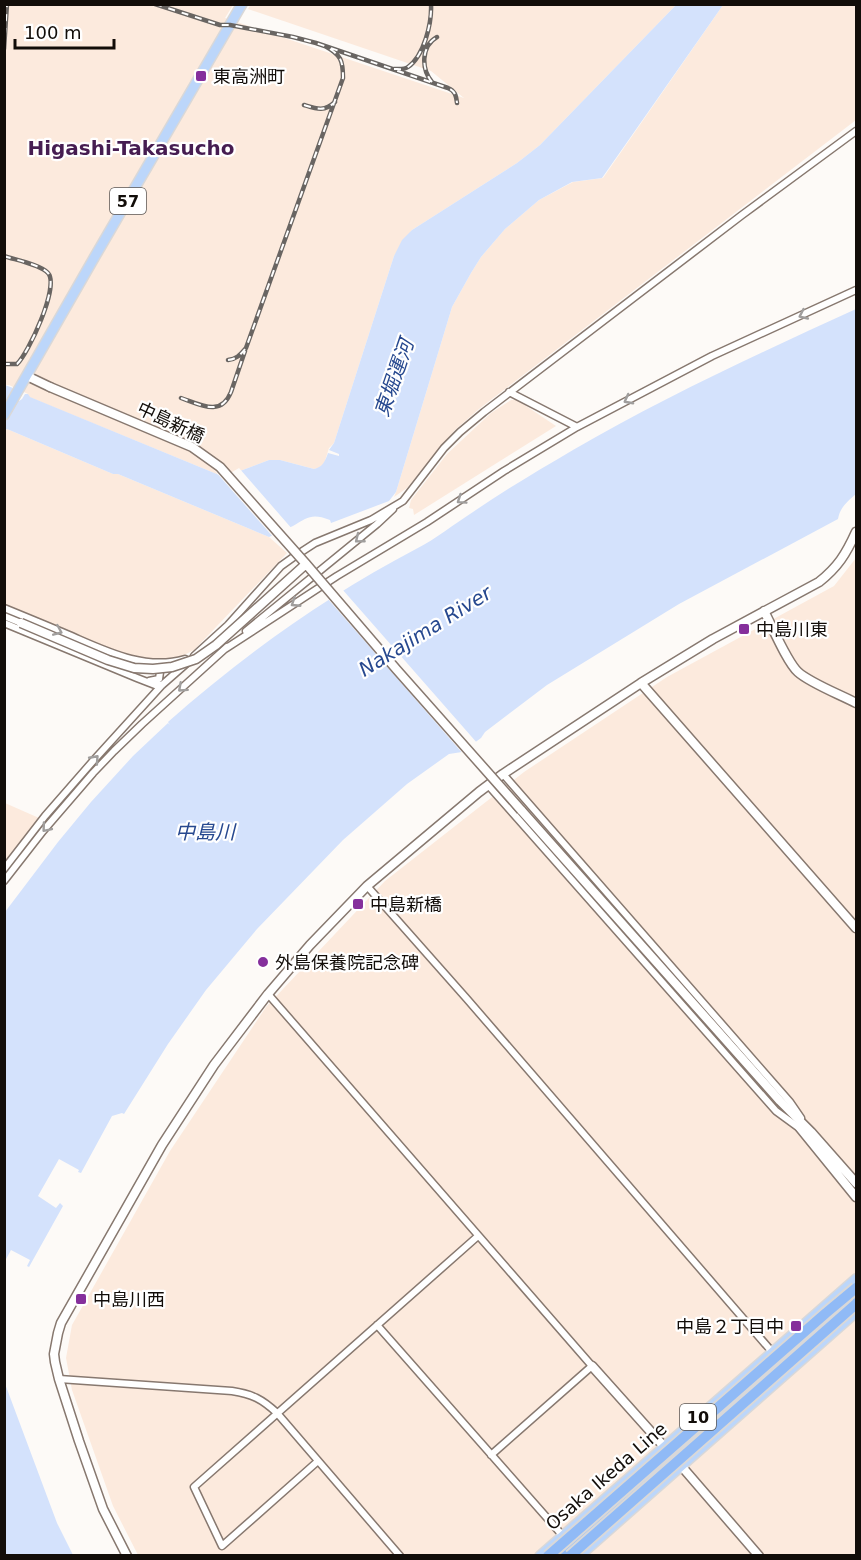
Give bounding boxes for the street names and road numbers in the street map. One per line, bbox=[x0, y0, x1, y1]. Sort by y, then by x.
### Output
road number: 57 bbox=[110, 188, 146, 214]
street label: 中島新橋 bbox=[134, 397, 208, 447]
road number: 10 bbox=[680, 1404, 716, 1430]
street label: Osaka Ikeda Line bbox=[541, 1418, 671, 1534]

